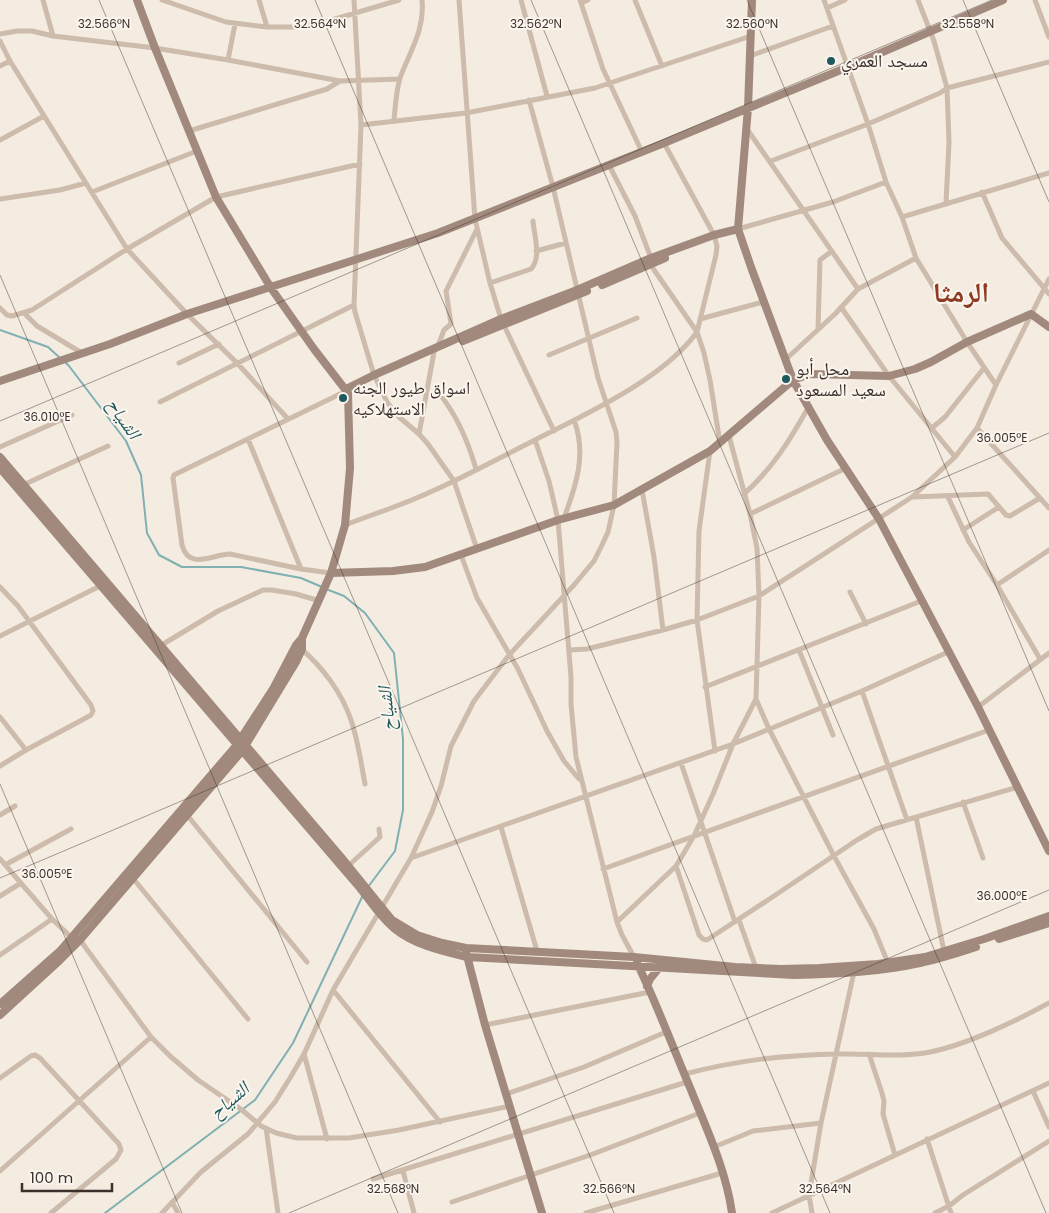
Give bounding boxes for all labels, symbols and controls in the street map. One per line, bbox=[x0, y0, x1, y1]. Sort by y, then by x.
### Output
text: 32.566°N bbox=[78, 15, 130, 32]
text: 32.564°N bbox=[294, 15, 346, 32]
text: 32.562°N bbox=[510, 15, 562, 32]
text: 32.560°N bbox=[726, 15, 778, 32]
text: 32.558°N bbox=[942, 15, 994, 32]
place label: مسجد العمري bbox=[841, 48, 928, 76]
marker: مسجد العمري bbox=[825, 55, 837, 67]
district label: الرمثا bbox=[933, 273, 989, 312]
place label: محل أبو سعيد المسعود bbox=[796, 356, 886, 402]
marker: محل أبو سعيد المسعود bbox=[780, 373, 792, 385]
place label: اسواق طيور الجنه الاستهلاكيه bbox=[353, 375, 470, 421]
water label: الشياح bbox=[100, 392, 148, 446]
marker: اسواق طيور الجنه الاستهلاكيه bbox=[337, 392, 349, 404]
text: 36.010°E bbox=[23, 408, 71, 425]
text: 36.005°E bbox=[977, 429, 1027, 446]
water label: الشياح bbox=[371, 684, 402, 733]
text: 36.005°E bbox=[22, 865, 72, 882]
text: 36.000°E bbox=[977, 887, 1027, 904]
water label: الشياح bbox=[204, 1075, 256, 1125]
scale bar bbox=[22, 1160, 112, 1192]
text: 100 m bbox=[30, 1167, 73, 1188]
text: 32.568°N bbox=[367, 1180, 419, 1197]
text: 32.566°N bbox=[583, 1180, 635, 1197]
text: 32.564°N bbox=[799, 1180, 851, 1197]

